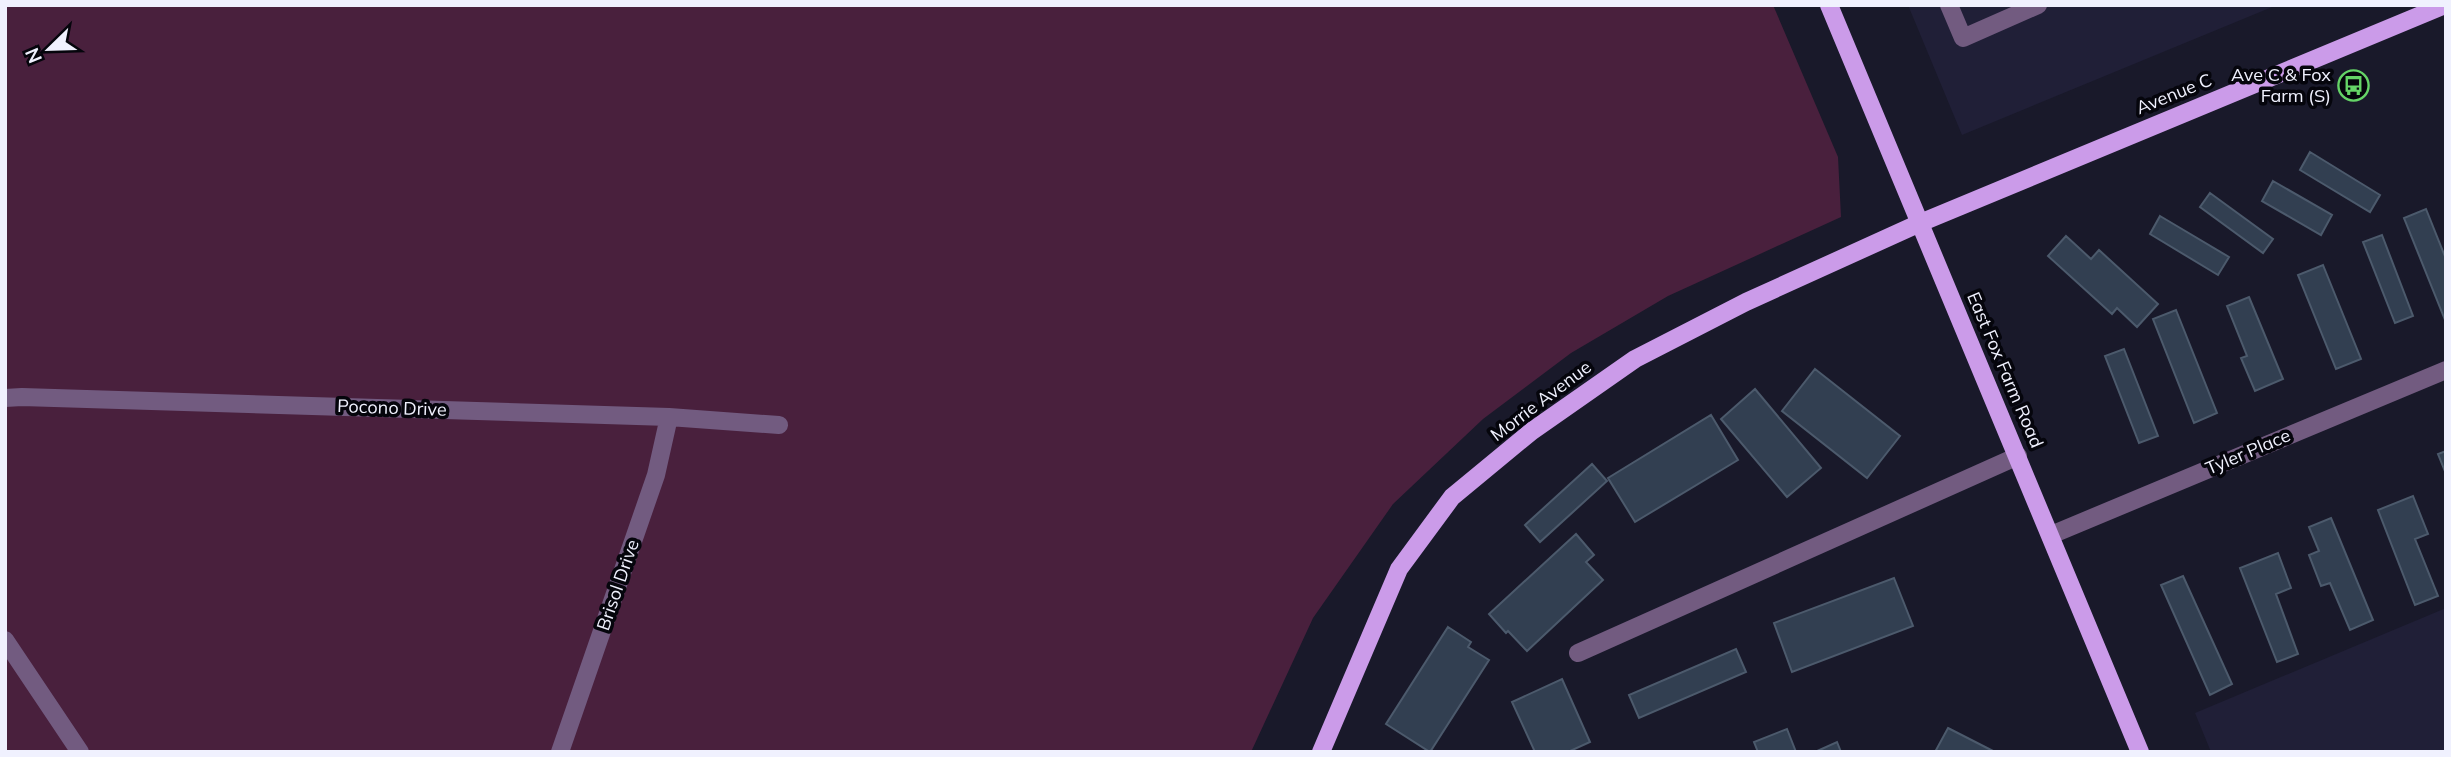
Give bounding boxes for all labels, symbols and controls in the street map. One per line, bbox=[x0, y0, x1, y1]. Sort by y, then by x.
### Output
north arrow bbox=[14, 14, 84, 84]
text: N bbox=[20, 44, 47, 67]
place label: Ave C & Fox Farm (S) bbox=[2231, 63, 2331, 107]
street label: Avenue C bbox=[2133, 68, 2215, 119]
bus stop icon: Ave C & Fox Farm (S) bbox=[2337, 68, 2371, 102]
street label: East Fox Farm Road bbox=[1962, 288, 2049, 451]
street label: Morrie Avenue bbox=[1486, 355, 1596, 446]
street label: Pocono Drive bbox=[337, 394, 447, 421]
street label: Tyler Place bbox=[2202, 423, 2294, 480]
street label: Brisol Drive bbox=[591, 536, 644, 633]

